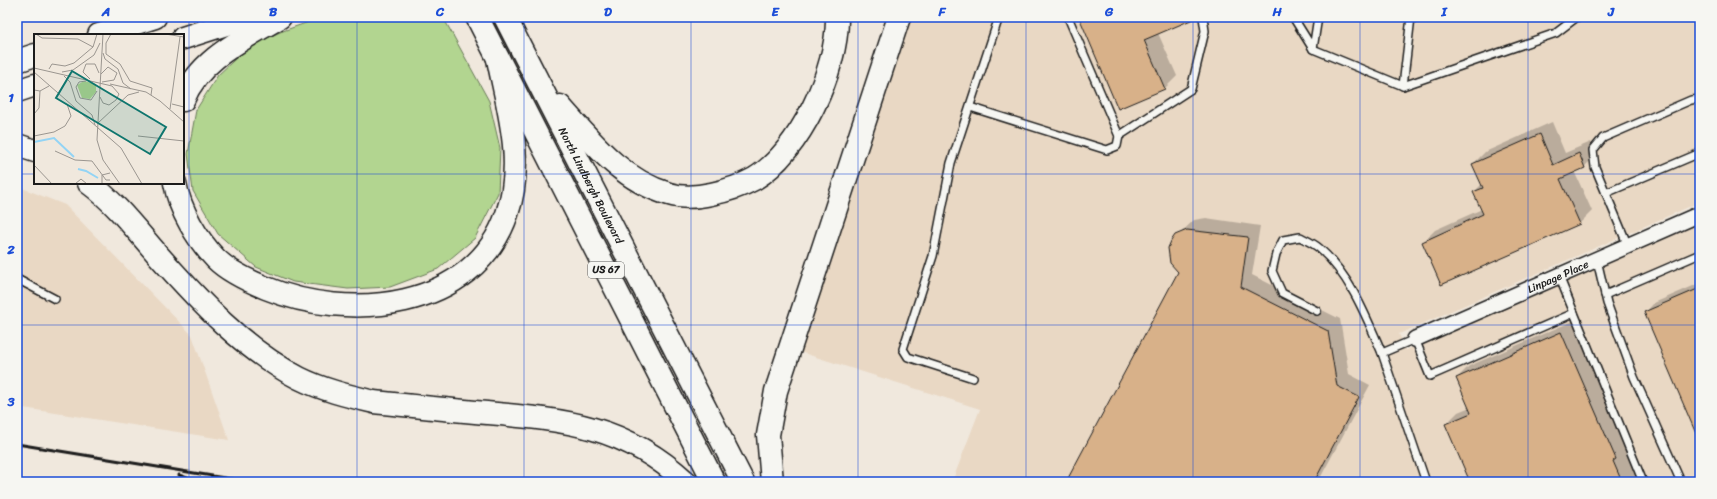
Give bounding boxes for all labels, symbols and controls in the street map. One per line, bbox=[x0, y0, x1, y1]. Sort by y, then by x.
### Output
text: A bbox=[101, 0, 110, 23]
text: B bbox=[269, 0, 278, 23]
text: C bbox=[435, 0, 445, 23]
text: D bbox=[604, 0, 612, 23]
text: E bbox=[771, 0, 780, 23]
text: F bbox=[937, 0, 946, 23]
text: G bbox=[1104, 0, 1114, 23]
text: H bbox=[1271, 0, 1282, 23]
text: I bbox=[1440, 0, 1448, 23]
text: J bbox=[1607, 0, 1615, 23]
inset map bbox=[34, 34, 184, 184]
text: 1 bbox=[8, 86, 14, 109]
street label: North Lindbergh Boulevard bbox=[553, 124, 629, 248]
text: 2 bbox=[6, 238, 15, 261]
street label: Linpage Place bbox=[1524, 254, 1592, 298]
road number: US 67 bbox=[588, 262, 624, 278]
text: 3 bbox=[6, 390, 15, 413]

